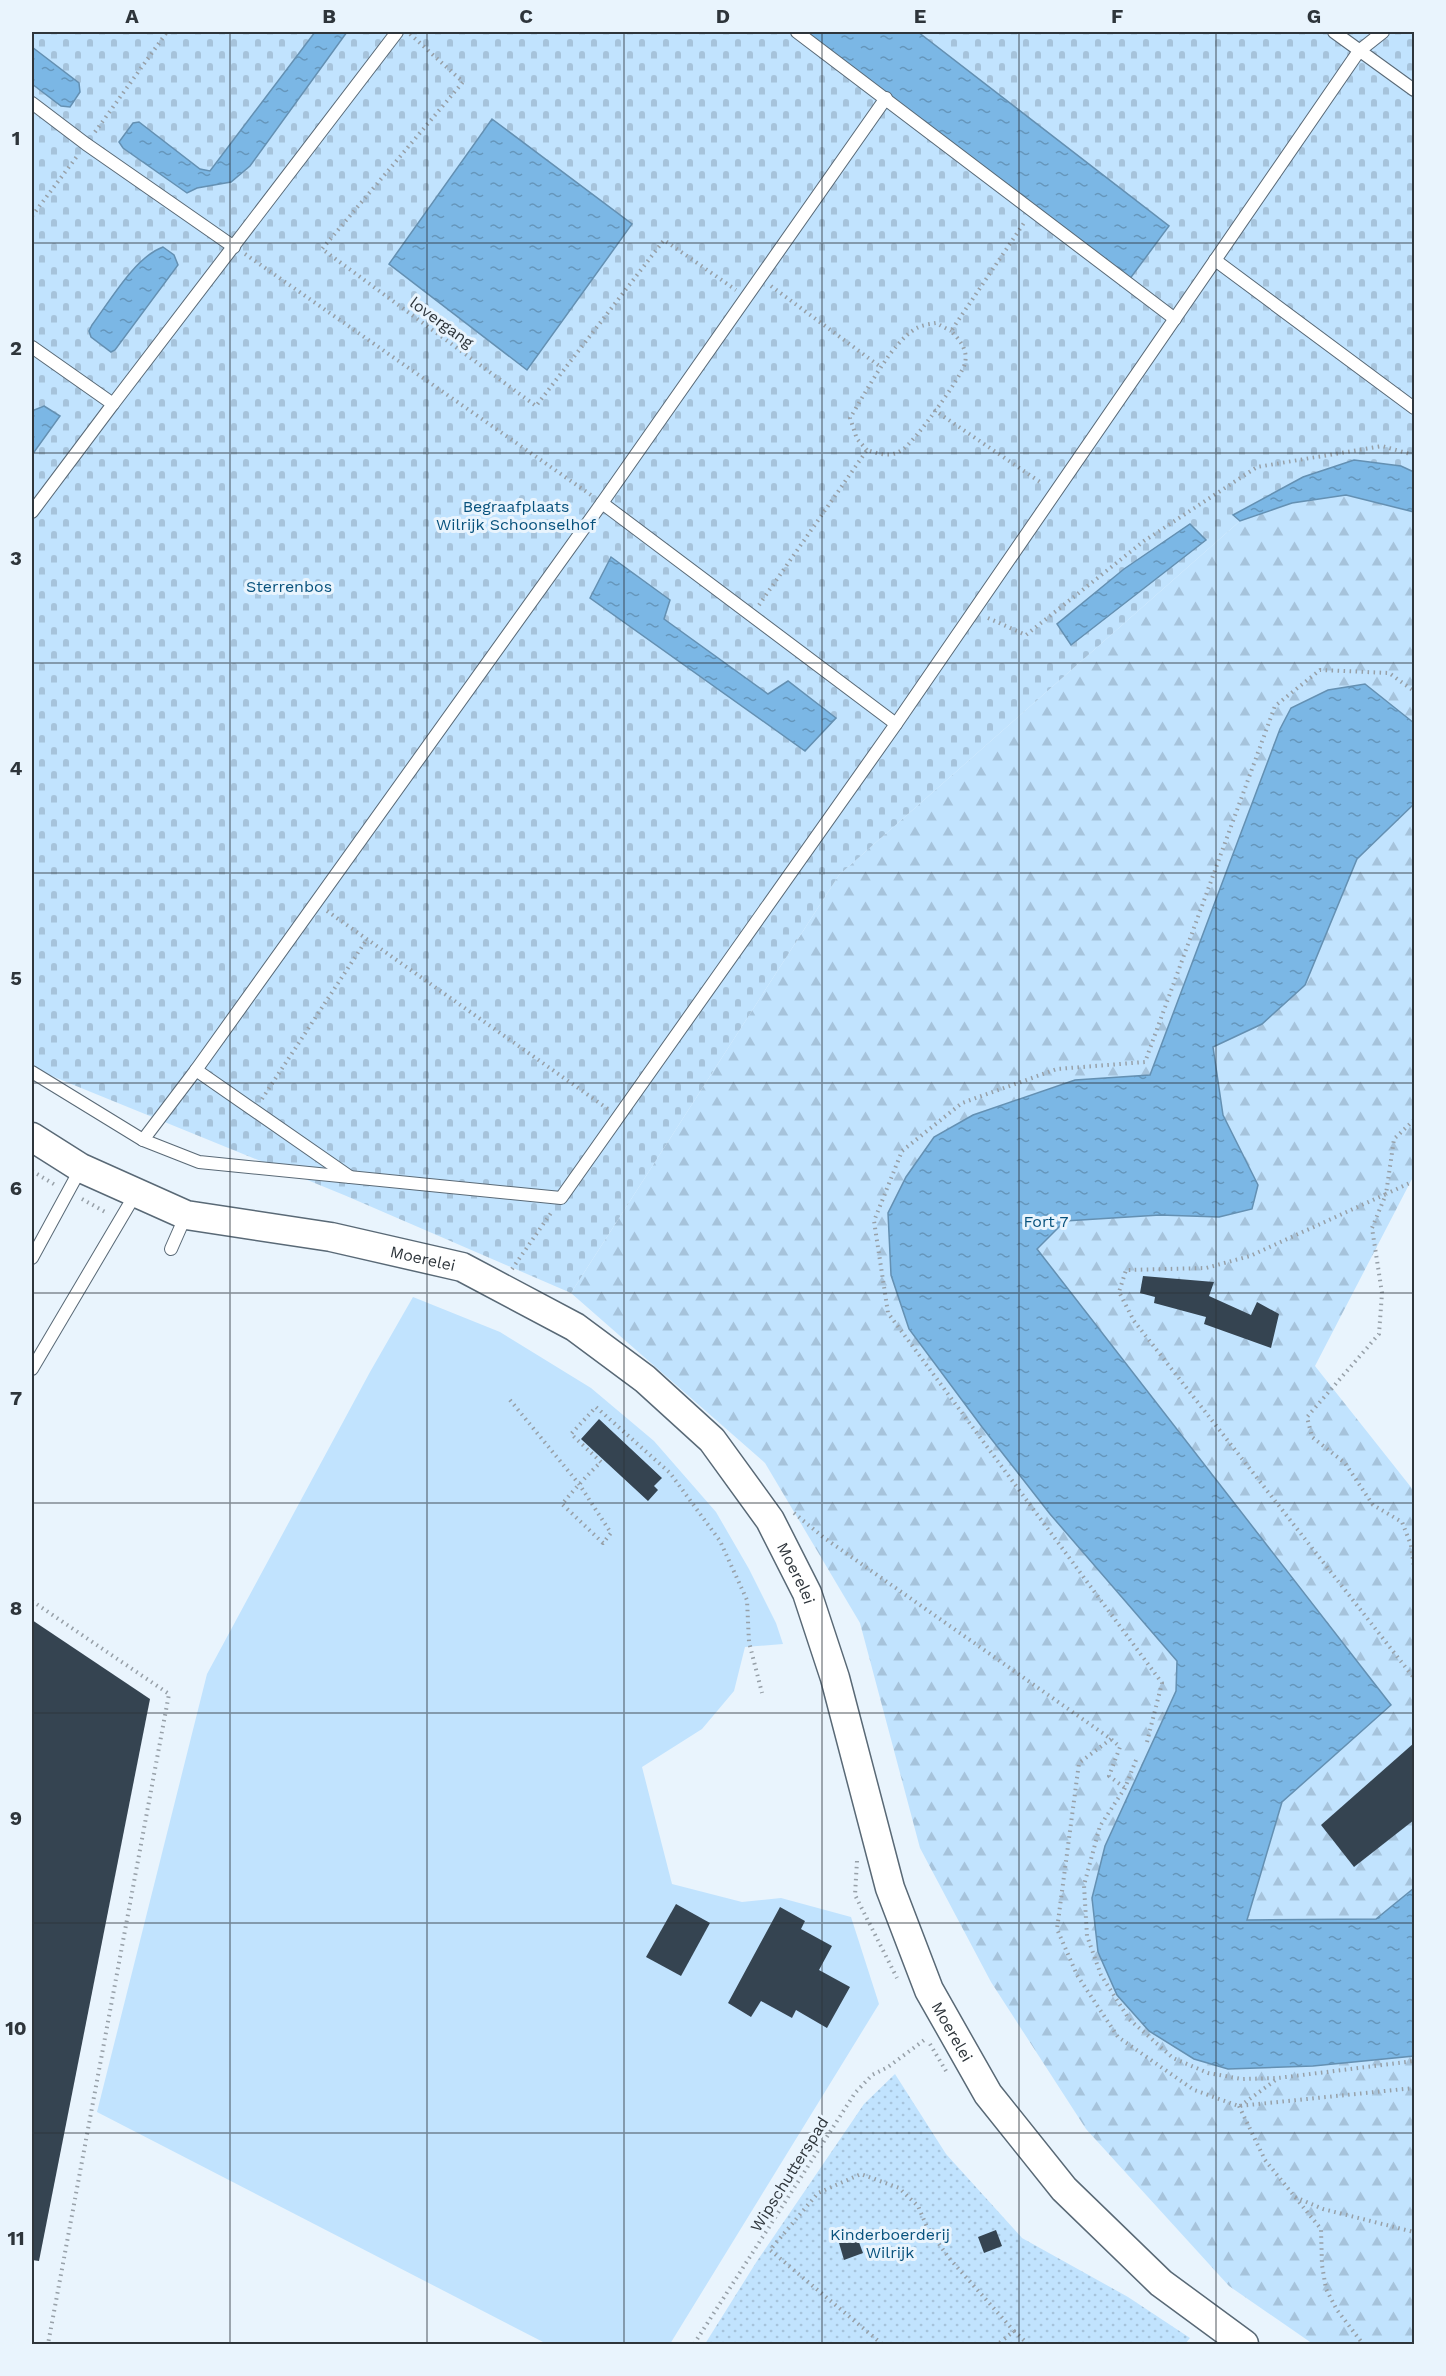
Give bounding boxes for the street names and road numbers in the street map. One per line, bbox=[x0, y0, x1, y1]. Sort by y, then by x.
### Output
street label: lovergang bbox=[406, 293, 478, 352]
street label: Moerelei bbox=[388, 1242, 457, 1275]
street label: Moerelei bbox=[773, 1539, 819, 1606]
street label: Moerelei bbox=[928, 1998, 977, 2065]
street label: Wipschutterspad bbox=[746, 2113, 833, 2235]

